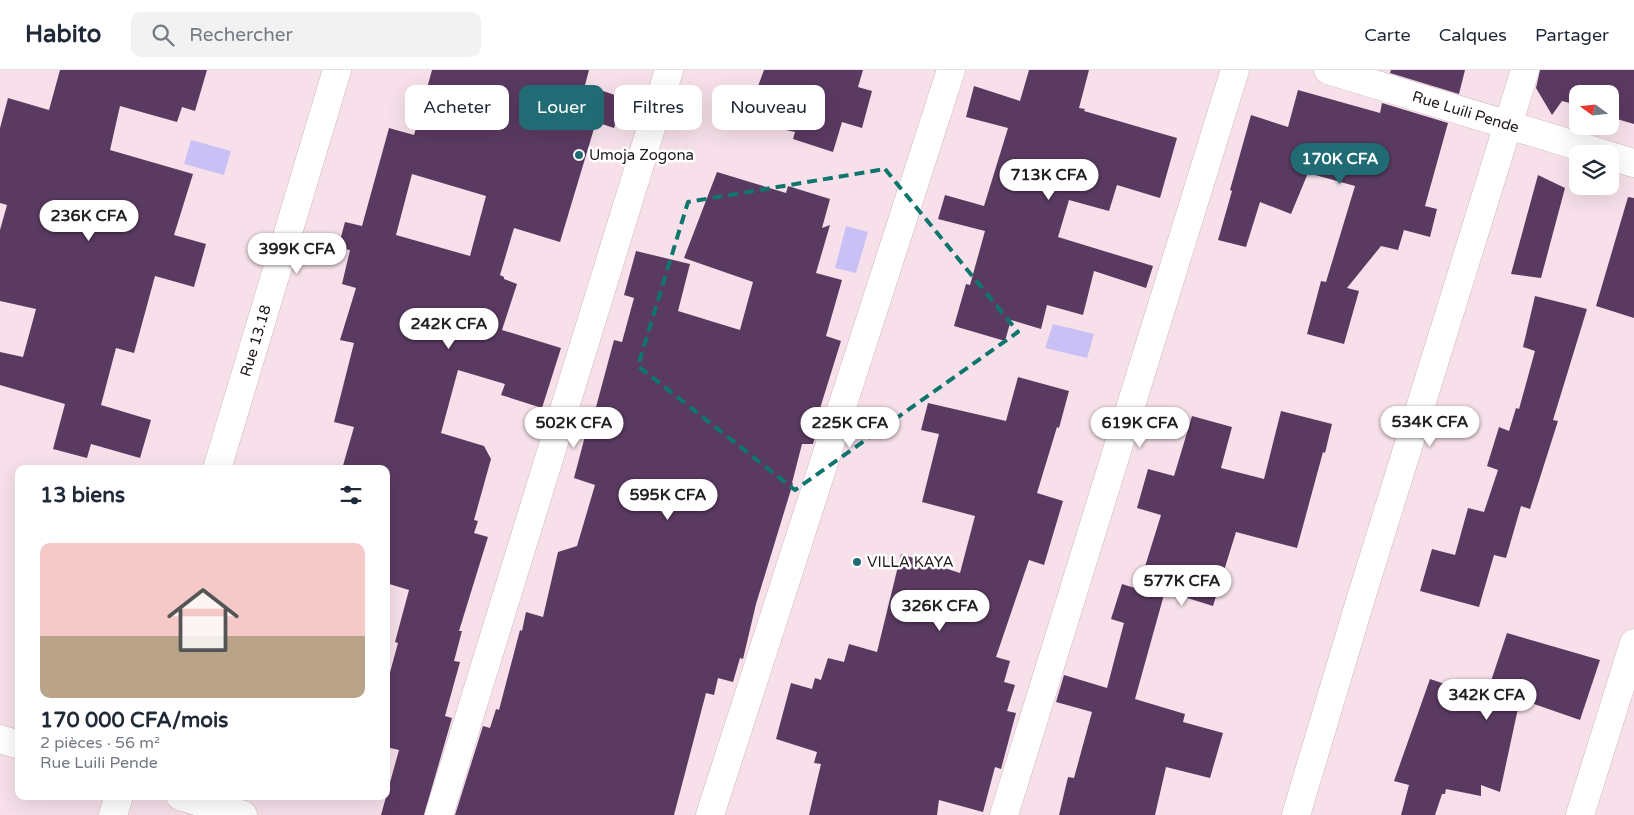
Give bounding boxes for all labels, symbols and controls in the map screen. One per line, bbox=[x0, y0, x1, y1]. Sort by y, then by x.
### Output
search box bbox=[131, 12, 481, 57]
text: Habito bbox=[25, 20, 101, 49]
icon: search bbox=[149, 21, 177, 49]
text: Rechercher bbox=[189, 24, 293, 46]
text: Carte bbox=[1364, 24, 1411, 46]
text: Calques bbox=[1439, 24, 1507, 46]
text: Partager bbox=[1535, 24, 1609, 46]
chip: Acheter bbox=[405, 85, 509, 130]
chip: Louer bbox=[519, 85, 604, 130]
chip: Filtres bbox=[614, 85, 702, 130]
chip: Nouveau bbox=[712, 85, 825, 130]
north arrow bbox=[1569, 85, 1619, 135]
map controls bbox=[1569, 85, 1619, 195]
street label: Rue Luili Pende bbox=[1410, 87, 1521, 137]
pin: 170K CFA bbox=[1288, 142, 1392, 185]
button: layers bbox=[1569, 145, 1619, 195]
place label: Umoja Zogona bbox=[589, 146, 694, 164]
marker: Umoja Zogona bbox=[573, 149, 585, 161]
text: 170K CFA bbox=[1302, 149, 1378, 169]
pin: 713K CFA bbox=[997, 158, 1101, 201]
text: 713K CFA bbox=[1011, 165, 1087, 185]
pin: 236K CFA bbox=[37, 200, 141, 242]
text: 236K CFA bbox=[51, 206, 127, 226]
pin: 399K CFA bbox=[245, 232, 349, 275]
text: 399K CFA bbox=[259, 239, 335, 259]
street label: Rue 13.18 bbox=[236, 303, 275, 379]
pin: 242K CFA bbox=[397, 308, 501, 350]
text: 242K CFA bbox=[411, 314, 487, 334]
pin: 502K CFA bbox=[522, 406, 626, 449]
pin: 225K CFA bbox=[798, 406, 902, 449]
pin: 619K CFA bbox=[1088, 406, 1192, 449]
pin: 534K CFA bbox=[1378, 406, 1482, 448]
text: 534K CFA bbox=[1392, 412, 1468, 432]
text: 502K CFA bbox=[536, 413, 612, 433]
text: 225K CFA bbox=[812, 413, 888, 433]
text: 619K CFA bbox=[1102, 413, 1178, 433]
pin: 595K CFA bbox=[616, 478, 720, 521]
icon: filters bbox=[337, 481, 365, 509]
text: 13 biens bbox=[40, 483, 125, 508]
text: 595K CFA bbox=[630, 485, 706, 505]
place label: VILLA KAYA bbox=[867, 553, 954, 571]
marker: VILLA KAYA bbox=[851, 556, 863, 568]
pin: 577K CFA bbox=[1130, 564, 1234, 607]
text: 577K CFA bbox=[1144, 571, 1220, 591]
icon: home bbox=[158, 575, 248, 665]
pin: 326K CFA bbox=[888, 590, 992, 632]
text: 326K CFA bbox=[902, 596, 978, 616]
pin: 342K CFA bbox=[1435, 678, 1539, 721]
text: 342K CFA bbox=[1449, 685, 1525, 705]
text: 170 000 CFA/mois bbox=[40, 708, 228, 733]
text: 2 pièces · 56 m² bbox=[40, 733, 160, 753]
text: Rue Luili Pende bbox=[40, 753, 158, 773]

